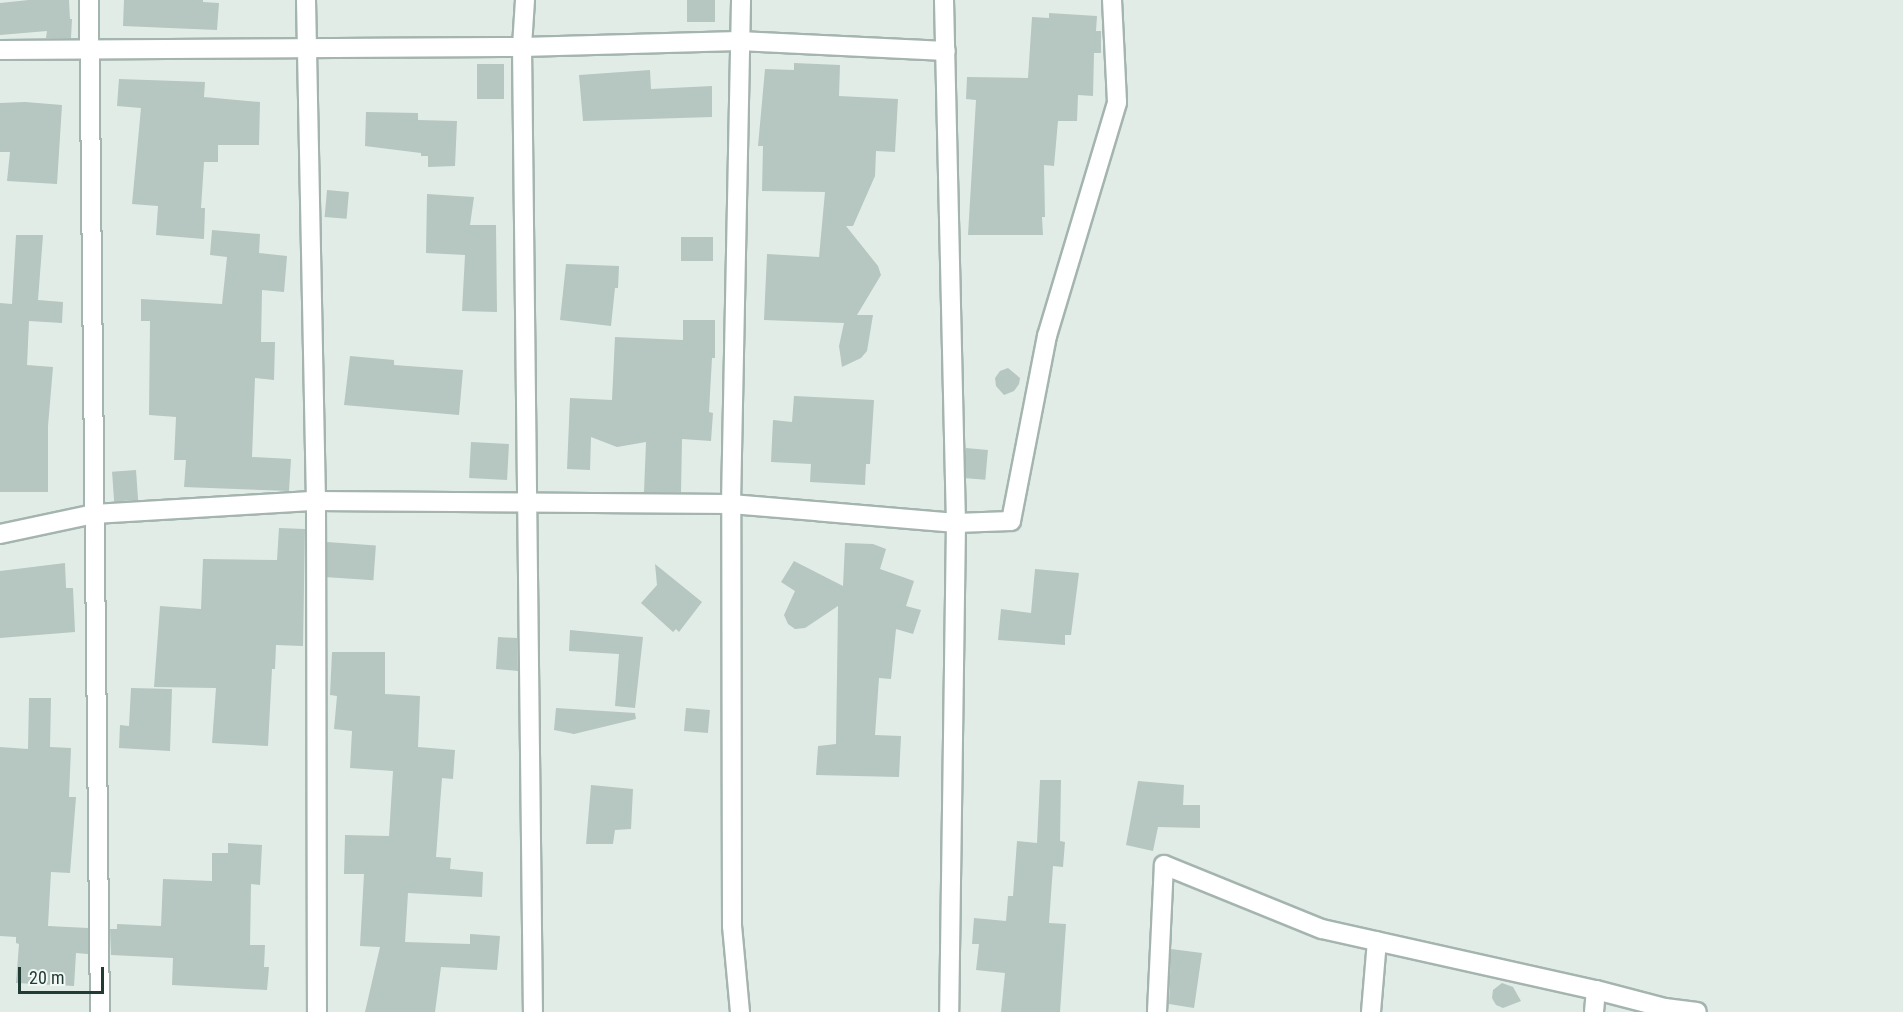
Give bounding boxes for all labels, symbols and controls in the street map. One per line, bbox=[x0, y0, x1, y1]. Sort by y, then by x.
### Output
scale bar bbox=[21, 955, 106, 993]
text: 20 m bbox=[29, 967, 64, 988]

